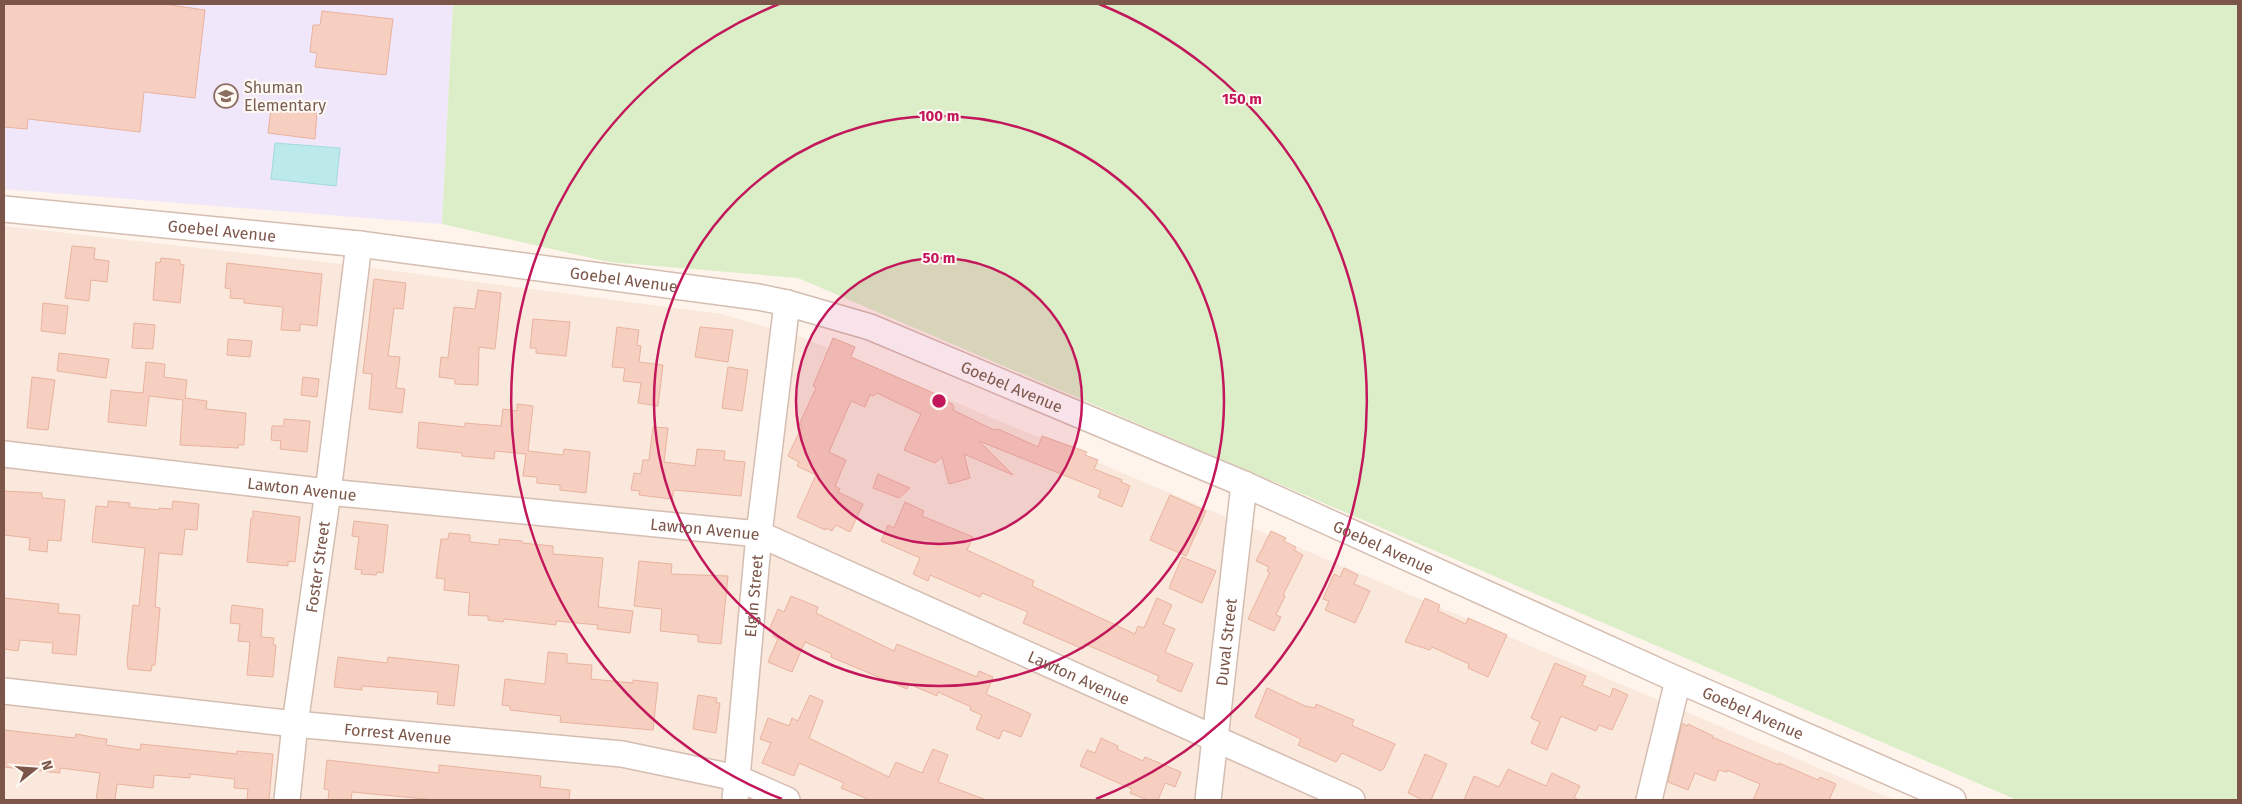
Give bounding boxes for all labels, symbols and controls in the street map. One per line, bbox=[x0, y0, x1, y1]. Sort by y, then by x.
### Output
place label: Shuman Elementary bbox=[244, 78, 326, 115]
school or university icon: Shuman Elementary bbox=[213, 83, 239, 109]
text: 150 m bbox=[1222, 90, 1262, 108]
text: 100 m bbox=[919, 107, 959, 125]
street label: Goebel Avenue bbox=[167, 216, 277, 246]
text: 50 m bbox=[922, 249, 956, 267]
street label: Goebel Avenue bbox=[569, 263, 679, 296]
street label: Goebel Avenue bbox=[958, 357, 1065, 417]
centre of rings bbox=[930, 392, 948, 410]
street label: Lawton Avenue bbox=[246, 474, 357, 505]
street label: Lawton Avenue bbox=[649, 514, 760, 544]
street label: Goebel Avenue bbox=[1330, 516, 1437, 578]
street label: Foster Street bbox=[302, 520, 334, 614]
street label: Elgin Street bbox=[741, 553, 767, 638]
street label: Duval Street bbox=[1212, 597, 1241, 687]
street label: Lawton Avenue bbox=[1025, 647, 1133, 709]
street label: Goebel Avenue bbox=[1699, 683, 1806, 744]
street label: Forrest Avenue bbox=[343, 720, 452, 748]
north arrow bbox=[10, 744, 60, 794]
text: N bbox=[37, 758, 56, 772]

